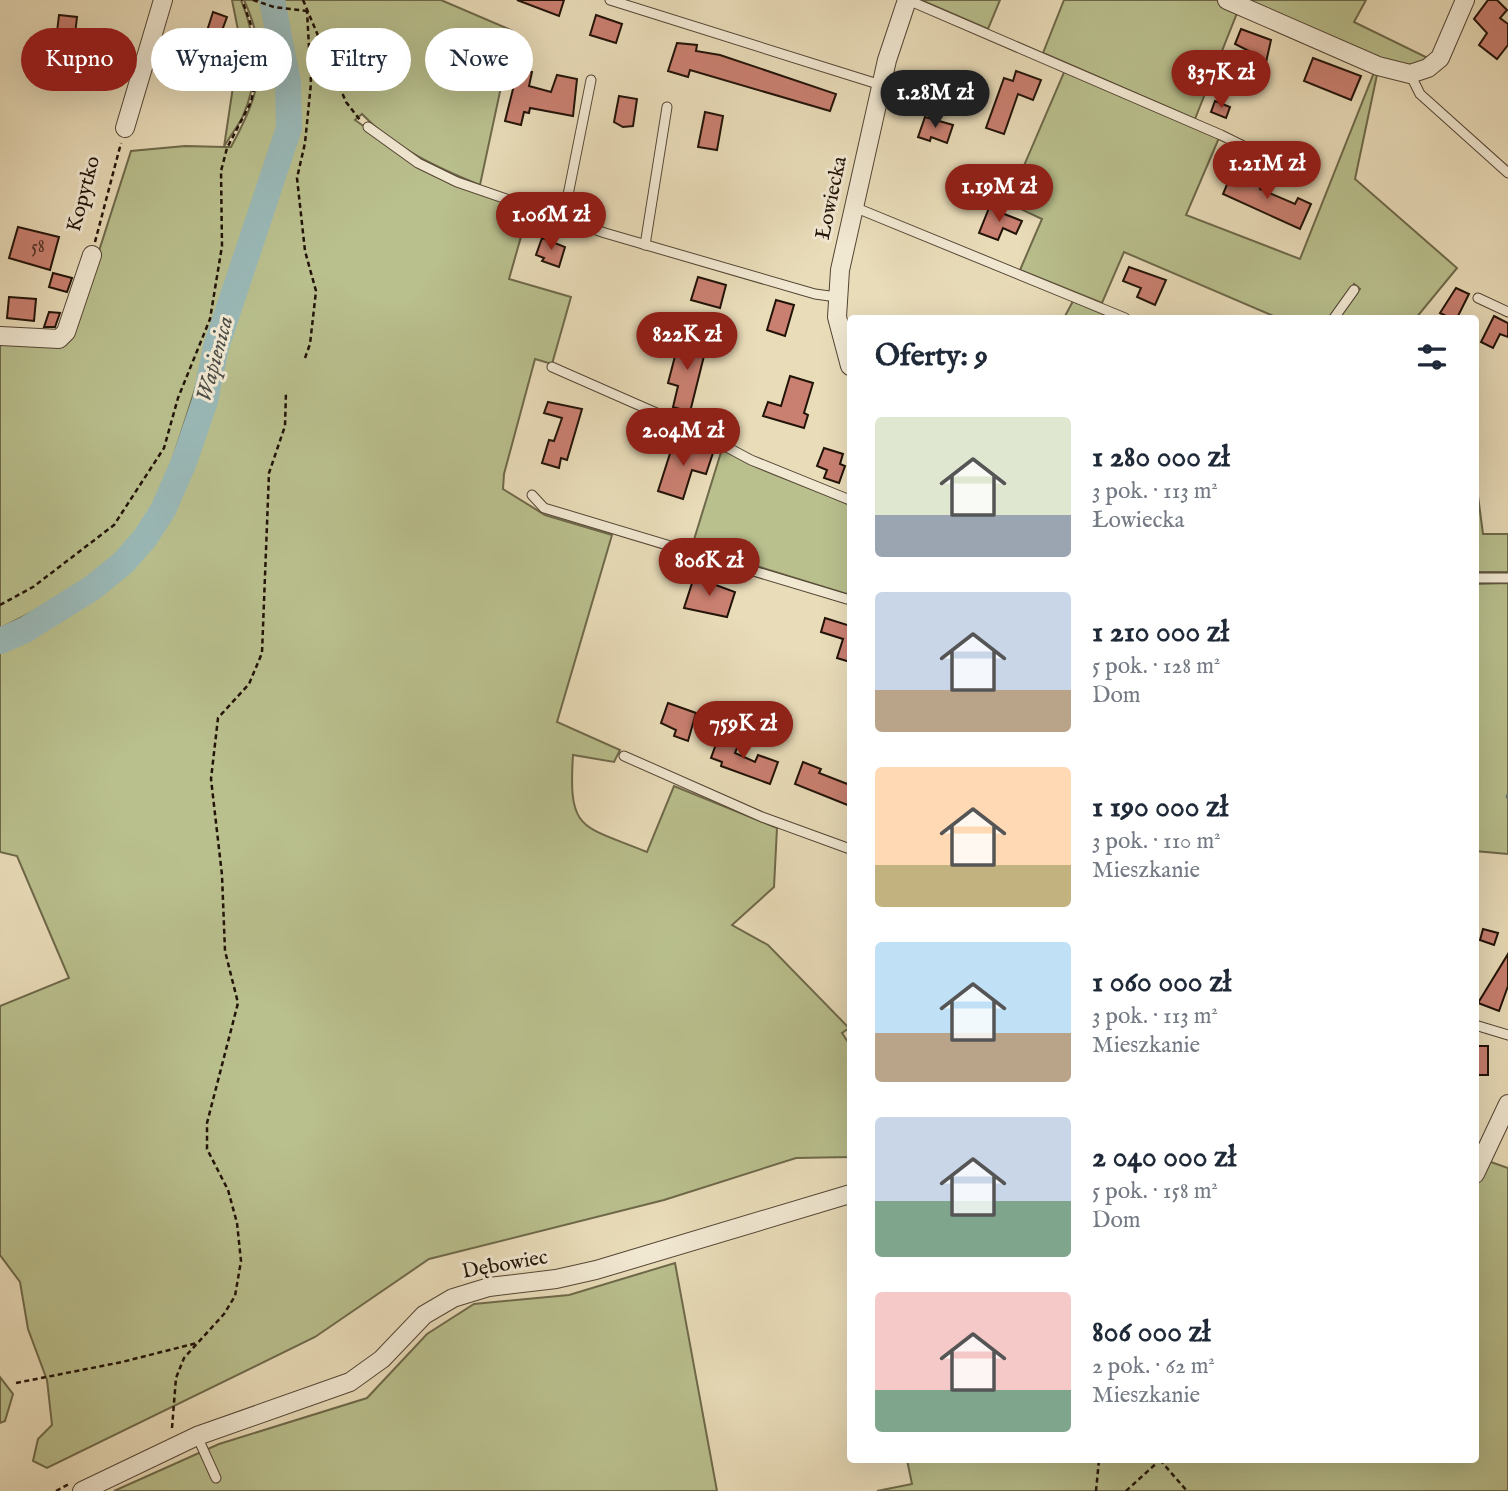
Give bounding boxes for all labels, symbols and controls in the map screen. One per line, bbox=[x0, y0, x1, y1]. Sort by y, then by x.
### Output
chip: Kupno bbox=[21, 28, 137, 91]
chip: Wynajem bbox=[151, 28, 292, 91]
chip: Filtry bbox=[306, 28, 411, 91]
chip: Nowe bbox=[425, 28, 533, 91]
pin: 837K zł bbox=[1156, 50, 1286, 110]
text: 837K zł bbox=[1188, 58, 1254, 87]
pin: 1.28M zł bbox=[863, 71, 1007, 130]
text: 1.28M zł bbox=[897, 78, 973, 107]
pin: 1.21M zł bbox=[1195, 142, 1339, 201]
text: 1.21M zł bbox=[1229, 149, 1305, 178]
street label: Kopytko bbox=[61, 153, 107, 235]
street label: Łowiecka bbox=[810, 153, 854, 242]
pin: 1.19M zł bbox=[927, 164, 1071, 224]
text: 1.19M zł bbox=[961, 172, 1037, 201]
pin: 1.06M zł bbox=[479, 192, 623, 252]
text: 1.06M zł bbox=[512, 200, 590, 229]
house number: 58 bbox=[31, 236, 45, 259]
pin: 822K zł bbox=[622, 312, 752, 372]
water label: Wapienica bbox=[190, 313, 240, 405]
text: 822K zł bbox=[652, 320, 722, 349]
text: Oferty: 9 bbox=[875, 338, 988, 376]
icon: filters bbox=[1413, 338, 1451, 376]
pin: 2.04M zł bbox=[611, 408, 755, 468]
text: 2.04M zł bbox=[642, 416, 724, 445]
text: 1 280 000 zł bbox=[1092, 439, 1230, 477]
icon: home bbox=[931, 445, 1015, 529]
text: 3 pok. · 113 m² bbox=[1092, 477, 1218, 506]
text: Łowiecka bbox=[1092, 506, 1185, 535]
pin: 806K zł bbox=[644, 538, 774, 598]
text: 806K zł bbox=[675, 546, 743, 575]
text: 1 210 000 zł bbox=[1092, 614, 1229, 652]
icon: home bbox=[931, 620, 1015, 704]
text: 5 pok. · 128 m² bbox=[1092, 652, 1220, 681]
text: Dom bbox=[1092, 681, 1141, 710]
pin: 759K zł bbox=[678, 702, 808, 761]
text: 759K zł bbox=[709, 709, 777, 738]
text: 1 190 000 zł bbox=[1092, 789, 1228, 827]
icon: home bbox=[931, 795, 1015, 879]
text: 3 pok. · 110 m² bbox=[1092, 827, 1221, 856]
text: Mieszkanie bbox=[1092, 856, 1200, 885]
text: 1 060 000 zł bbox=[1092, 964, 1231, 1002]
icon: home bbox=[931, 970, 1015, 1054]
text: 3 pok. · 113 m² bbox=[1092, 1002, 1218, 1031]
text: Mieszkanie bbox=[1092, 1031, 1200, 1060]
text: 2 040 000 zł bbox=[1092, 1139, 1236, 1177]
icon: home bbox=[931, 1145, 1015, 1229]
text: 5 pok. · 158 m² bbox=[1092, 1177, 1218, 1206]
text: Dom bbox=[1092, 1206, 1141, 1235]
street label: Dębowiec bbox=[460, 1244, 550, 1286]
text: 806 000 zł bbox=[1092, 1314, 1211, 1352]
icon: home bbox=[931, 1320, 1015, 1404]
text: 2 pok. · 62 m² bbox=[1092, 1352, 1215, 1381]
text: Mieszkanie bbox=[1092, 1381, 1200, 1410]

